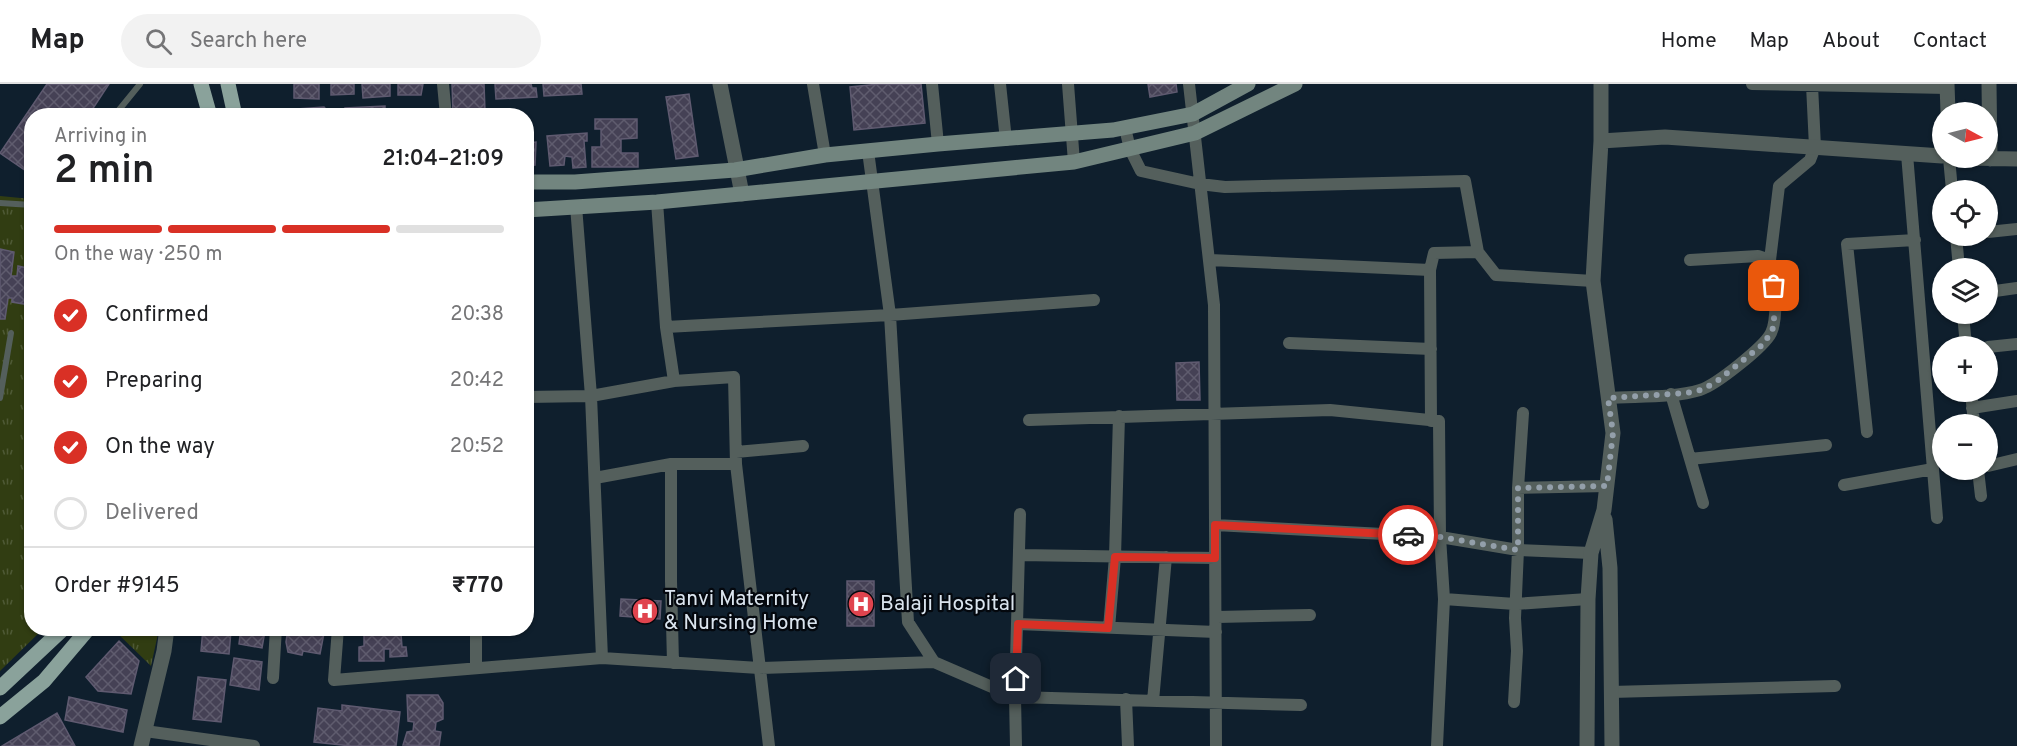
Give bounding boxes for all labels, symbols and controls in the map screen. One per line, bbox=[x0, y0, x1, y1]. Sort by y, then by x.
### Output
search box bbox=[121, 14, 541, 68]
text: Map bbox=[30, 23, 85, 59]
icon: search bbox=[142, 25, 175, 58]
text: Search here bbox=[190, 28, 307, 55]
text: Home bbox=[1661, 28, 1717, 55]
text: Map bbox=[1750, 28, 1789, 55]
text: About bbox=[1822, 28, 1880, 55]
text: Contact bbox=[1913, 28, 1987, 55]
north arrow bbox=[1932, 102, 1998, 168]
map controls bbox=[1932, 102, 1998, 480]
text: Arriving in bbox=[54, 124, 147, 150]
text: 21:04–21:09 bbox=[382, 146, 504, 173]
text: 2 min bbox=[54, 148, 155, 197]
button: locate bbox=[1932, 180, 1998, 246]
text: On the way · 250 m bbox=[54, 242, 222, 268]
button: layers bbox=[1932, 258, 1998, 324]
pin bbox=[1748, 260, 1799, 311]
icon: bag bbox=[1757, 269, 1790, 302]
icon: check bbox=[54, 299, 87, 332]
text: Confirmed bbox=[105, 302, 209, 329]
text: 20:38 bbox=[450, 302, 504, 328]
button: + bbox=[1932, 336, 1998, 402]
icon: check bbox=[54, 365, 87, 398]
text: Preparing bbox=[105, 368, 203, 395]
text: 20:42 bbox=[450, 368, 504, 394]
button: − bbox=[1932, 414, 1998, 480]
icon: check bbox=[54, 431, 87, 464]
text: On the way bbox=[105, 434, 215, 461]
text: 20:52 bbox=[450, 434, 504, 460]
text: Delivered bbox=[105, 500, 199, 527]
courier bbox=[1378, 505, 1438, 565]
icon: car bbox=[1392, 519, 1425, 552]
text: Order #9145 bbox=[54, 573, 180, 600]
text: ₹770 bbox=[451, 573, 504, 600]
place label: Tanvi Maternity & Nursing Home bbox=[664, 586, 818, 637]
hospital icon: Balaji Hospital bbox=[846, 589, 876, 619]
place label: Balaji Hospital bbox=[880, 591, 1015, 618]
hospital icon: Tanvi Maternity & Nursing Home bbox=[630, 596, 660, 626]
pin bbox=[990, 653, 1041, 704]
icon: home bbox=[999, 662, 1032, 695]

